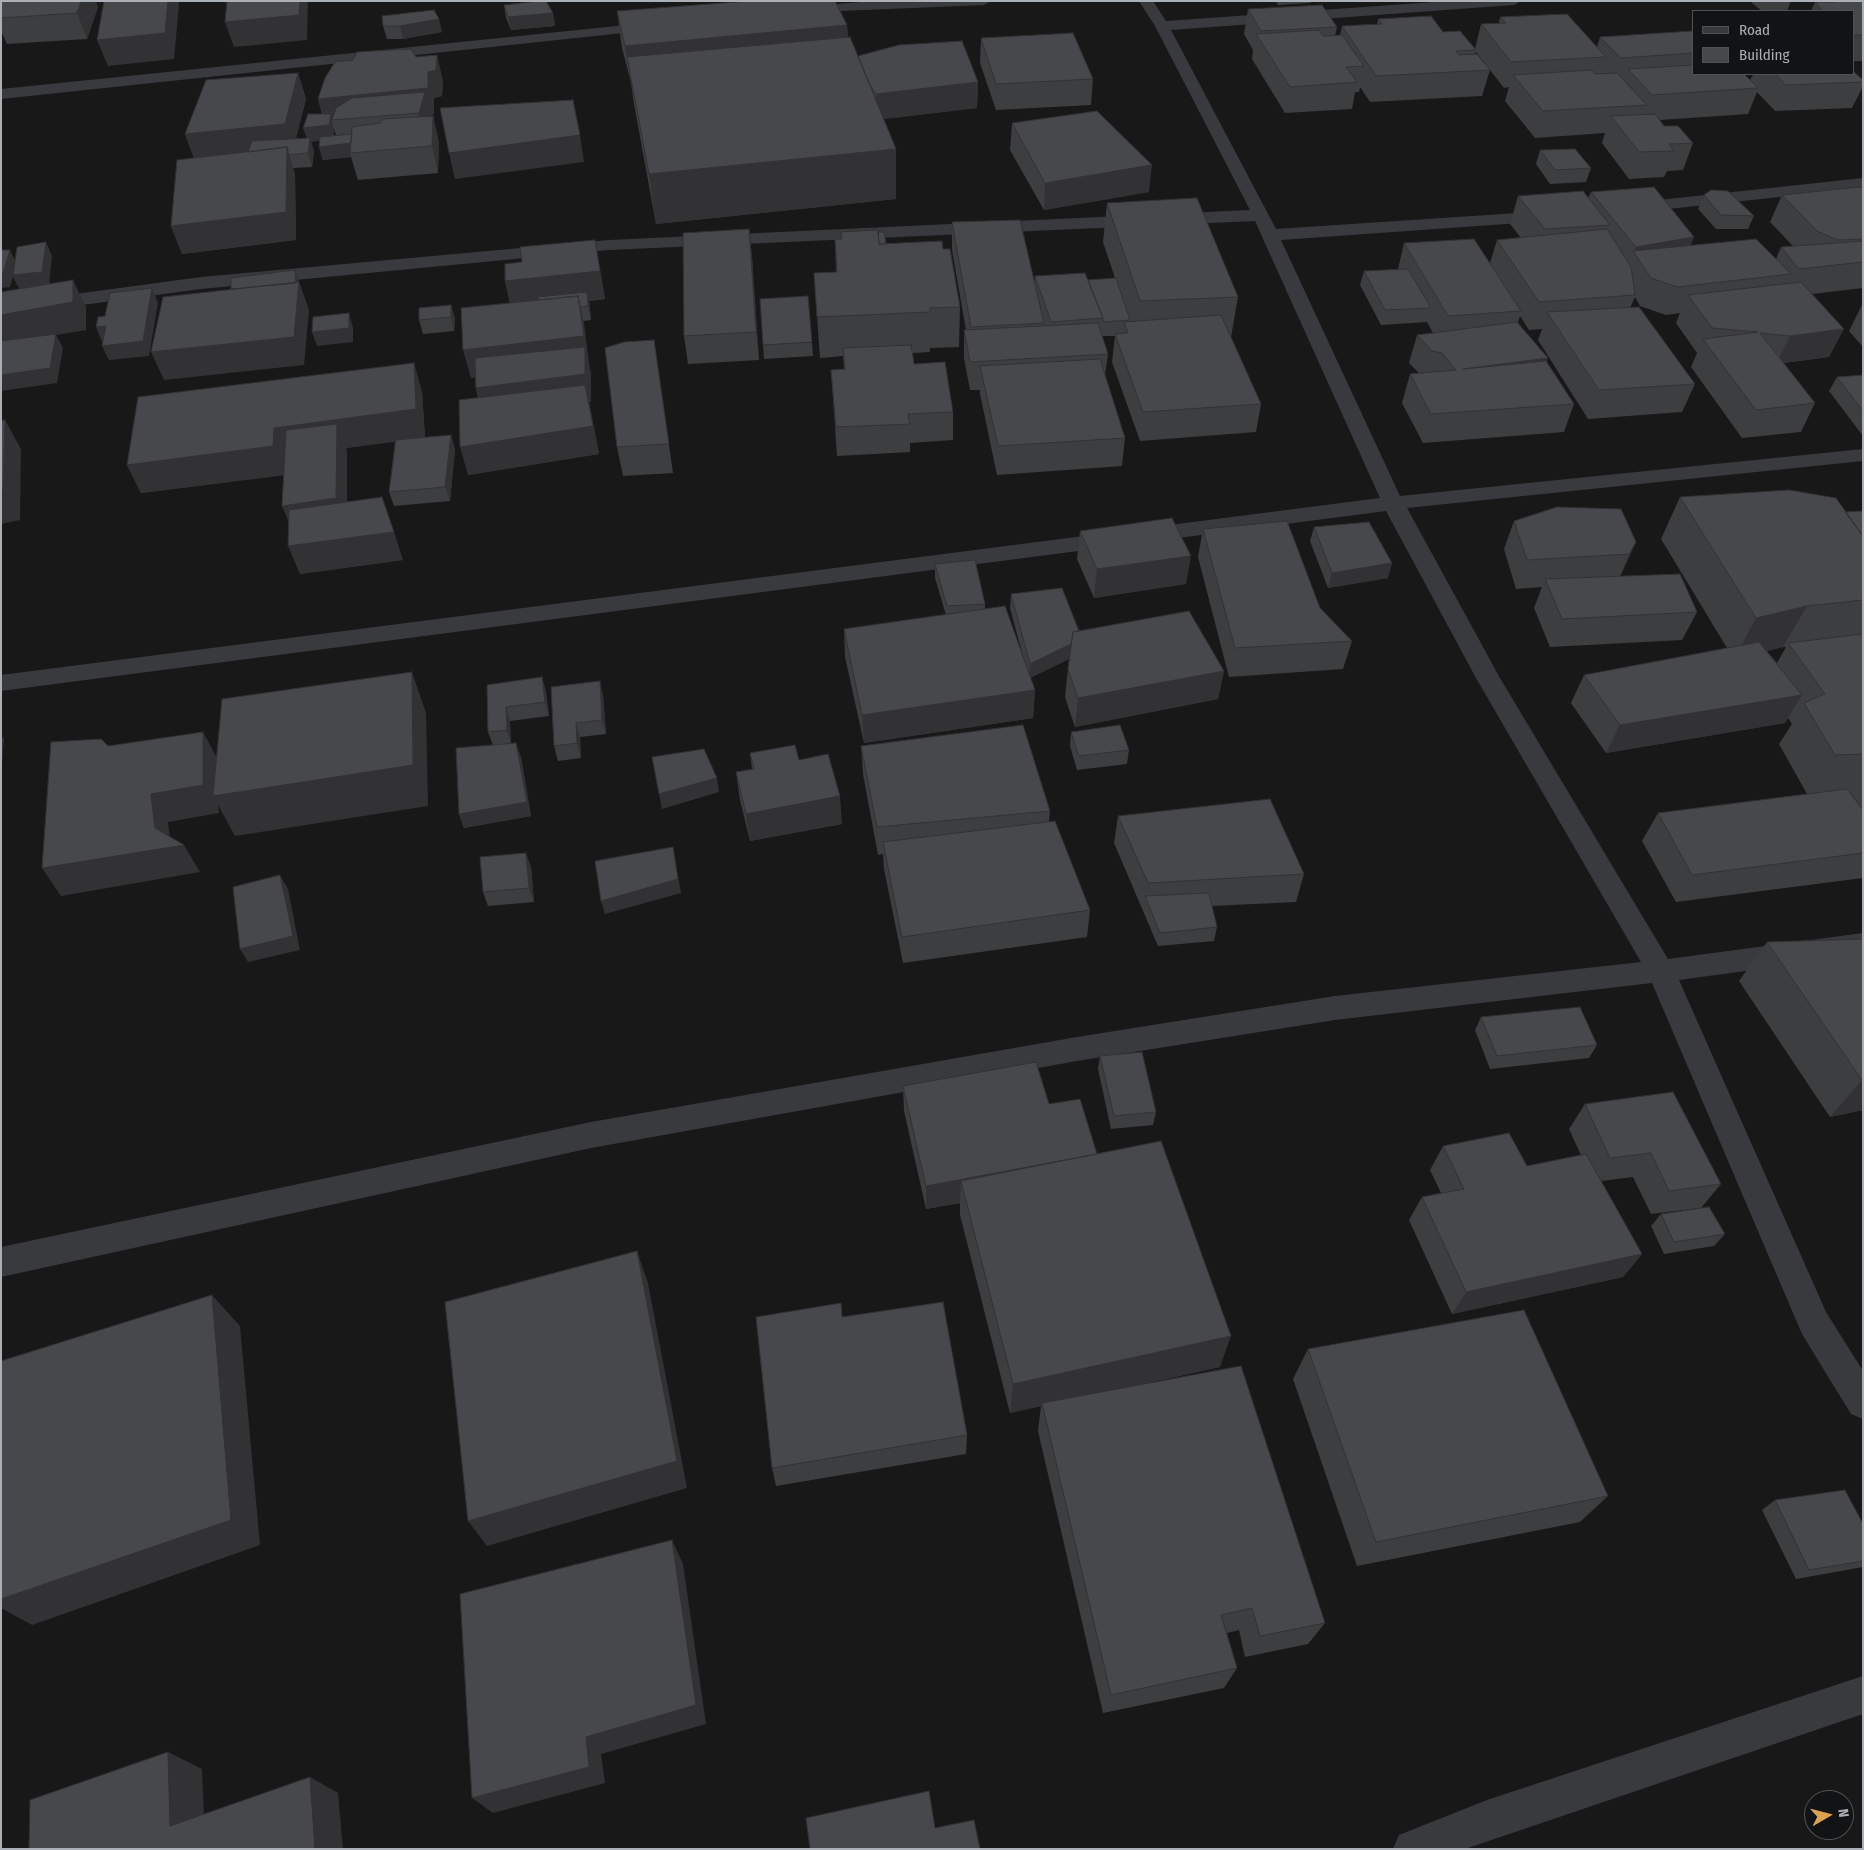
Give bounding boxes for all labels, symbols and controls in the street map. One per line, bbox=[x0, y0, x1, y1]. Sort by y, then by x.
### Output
legend bbox=[1692, 10, 1854, 75]
text: Road bbox=[1739, 21, 1770, 39]
text: Building bbox=[1739, 46, 1790, 64]
north arrow bbox=[1804, 1790, 1854, 1840]
text: N bbox=[1834, 1808, 1852, 1818]

